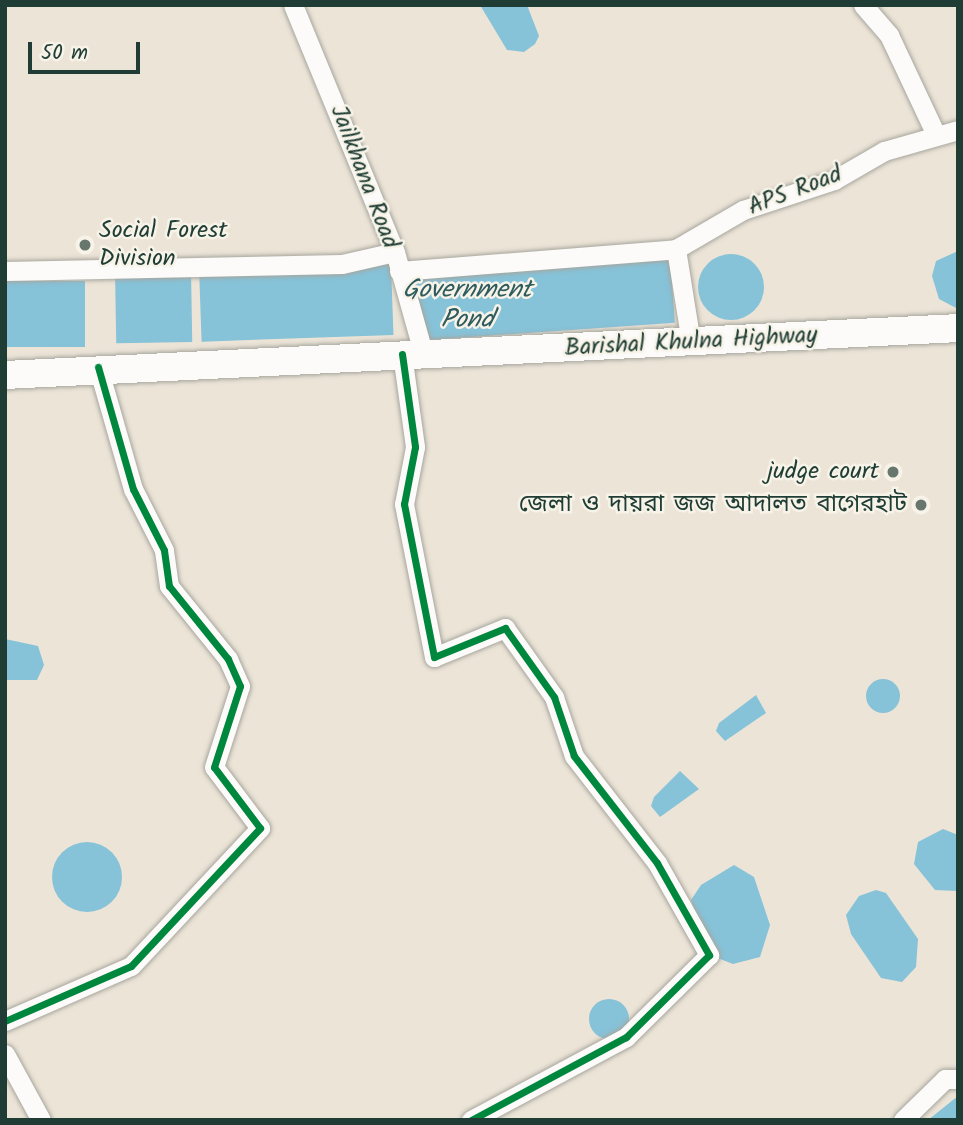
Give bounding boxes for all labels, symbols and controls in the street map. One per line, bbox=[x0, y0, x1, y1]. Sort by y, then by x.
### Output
scale bar bbox=[32, 28, 144, 72]
text: 50 m bbox=[41, 37, 88, 70]
street label: Jailkhana Road bbox=[323, 101, 405, 253]
street label: APS Road bbox=[744, 160, 846, 222]
place label: Social Forest Division bbox=[99, 217, 227, 273]
marker: Social Forest Division bbox=[77, 237, 93, 253]
water label: Government Pond bbox=[402, 275, 532, 336]
street label: Barishal Khulna Highway bbox=[564, 321, 818, 363]
place label: judge court bbox=[767, 458, 879, 486]
marker: judge court bbox=[885, 464, 901, 480]
place label: জেলা ও দায়রা জজ আদালত বাগেরহাট bbox=[519, 491, 907, 519]
marker: জেলা ও দায়রা জজ আদালত বাগেরহাট bbox=[913, 497, 929, 513]

